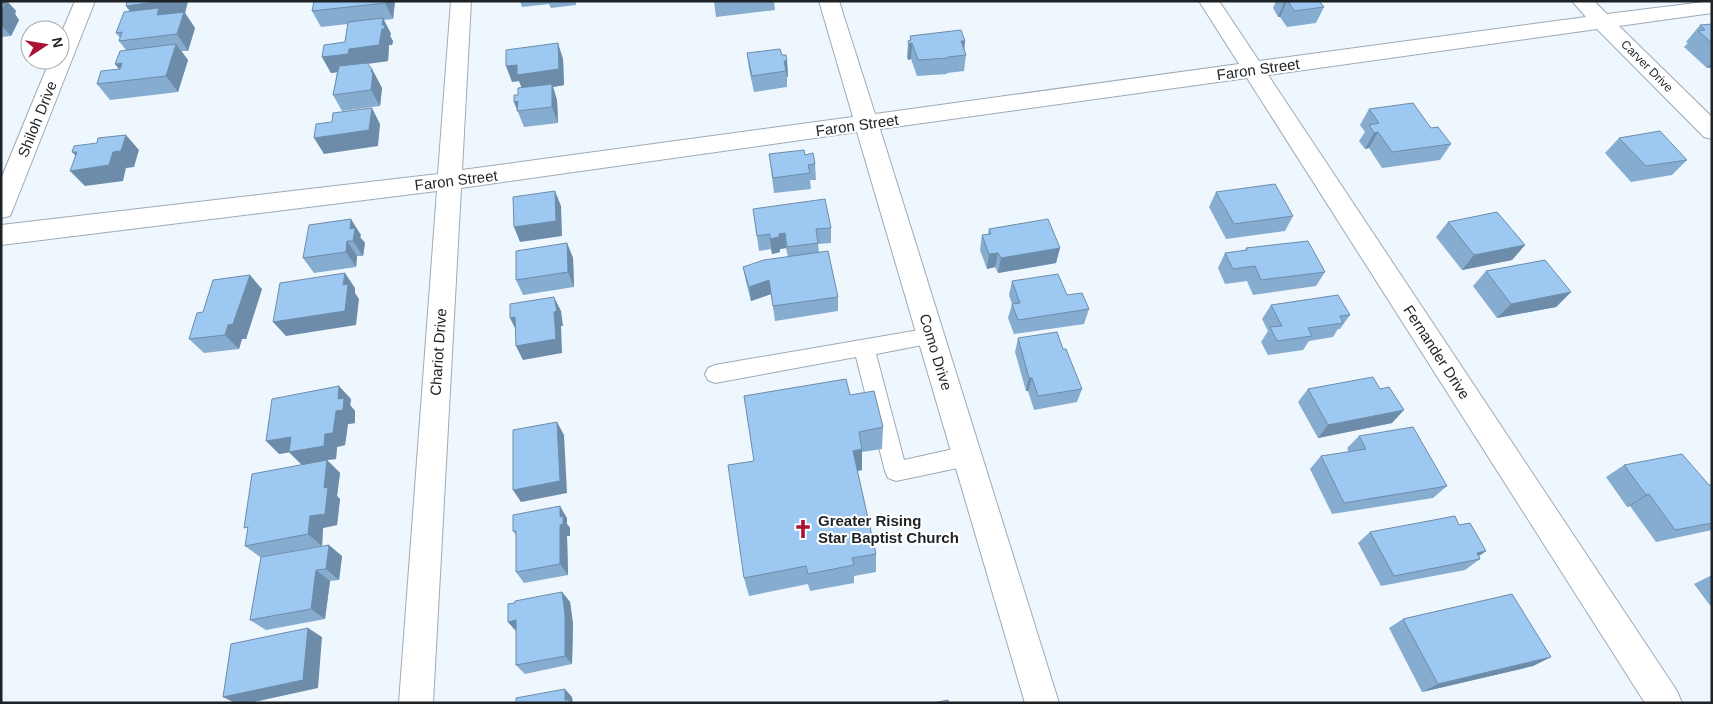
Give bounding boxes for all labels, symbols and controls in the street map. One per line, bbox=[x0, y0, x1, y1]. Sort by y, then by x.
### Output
north arrow bbox=[20, 20, 70, 70]
text: N bbox=[49, 36, 67, 49]
street label: Carver Drive bbox=[1618, 37, 1676, 95]
street label: Faron Street bbox=[1216, 55, 1301, 83]
street label: Shiloh Drive bbox=[14, 78, 60, 160]
street label: Faron Street bbox=[815, 111, 900, 139]
street label: Faron Street bbox=[414, 166, 499, 194]
street label: Fernander Drive bbox=[1400, 302, 1474, 402]
street label: Chariot Drive bbox=[426, 308, 450, 396]
street label: Como Drive bbox=[916, 312, 956, 392]
place label: Greater Rising Star Baptist Church bbox=[818, 512, 959, 546]
church icon: Greater Rising Star Baptist Church bbox=[792, 518, 814, 540]

